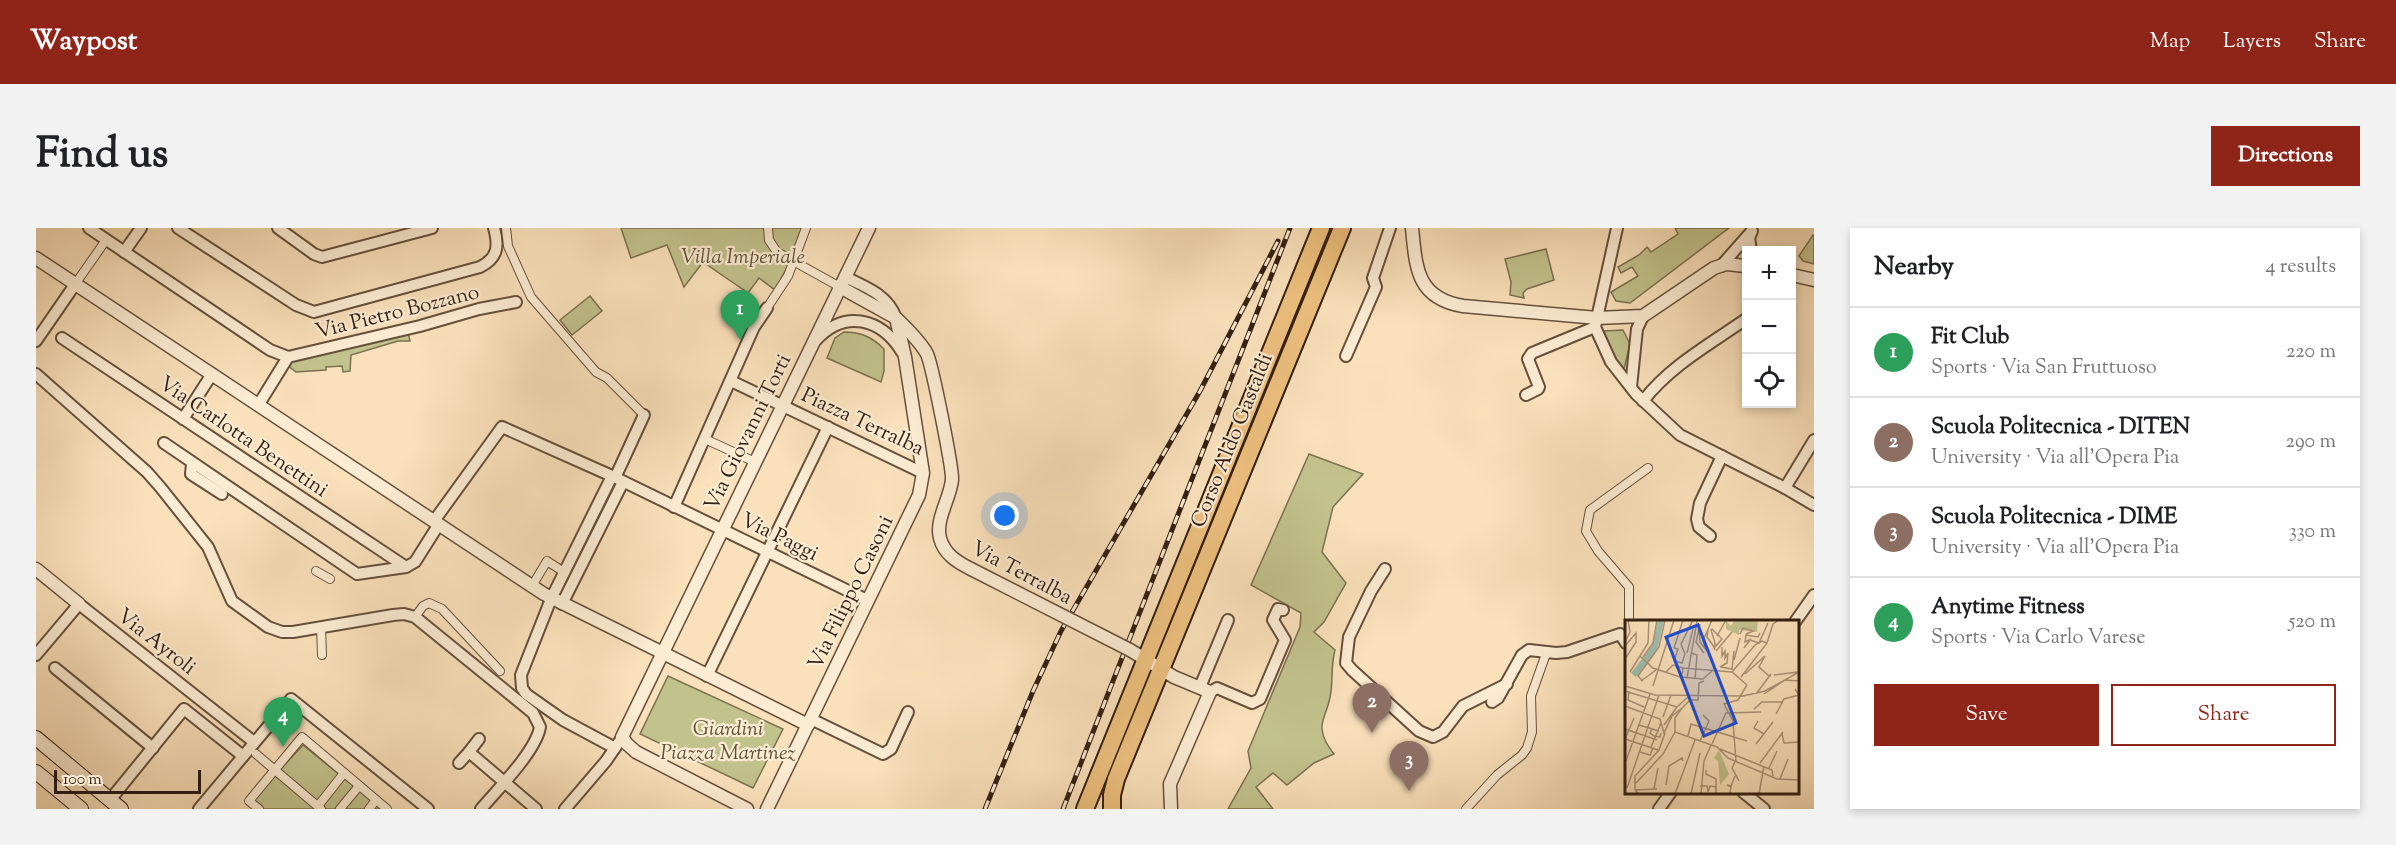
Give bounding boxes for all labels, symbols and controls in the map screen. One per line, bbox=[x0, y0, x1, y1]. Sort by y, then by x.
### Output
text: Waypost bbox=[30, 22, 137, 62]
text: Map bbox=[2150, 27, 2190, 57]
text: Layers bbox=[2223, 27, 2281, 57]
text: Share bbox=[2314, 27, 2366, 57]
text: Find us bbox=[36, 126, 168, 186]
button: Directions bbox=[2211, 126, 2360, 186]
park label: Villa Imperiale bbox=[681, 243, 805, 273]
map controls bbox=[1742, 246, 1796, 408]
button: + bbox=[1742, 246, 1796, 300]
text: Nearby bbox=[1874, 249, 1954, 286]
text: 4 results bbox=[2265, 253, 2336, 282]
street label: Via Pietro Bozzano bbox=[312, 278, 483, 348]
pin: 1 bbox=[720, 291, 760, 340]
button: − bbox=[1742, 300, 1796, 354]
text: Fit Club bbox=[1931, 322, 2009, 354]
text: 1 bbox=[1890, 338, 1897, 367]
text: 220 m bbox=[2286, 338, 2336, 367]
street label: Via Giovanni Torti bbox=[698, 349, 800, 516]
street label: Corso Aldo Gastaldi bbox=[1184, 349, 1282, 532]
button: locate bbox=[1742, 354, 1796, 408]
text: Sports · Via San Fruttuoso bbox=[1931, 354, 2157, 383]
street label: Via Carlotta Benettini bbox=[152, 370, 334, 506]
street label: Piazza Terralba bbox=[796, 381, 929, 465]
text: Scuola Politecnica - DITEN bbox=[1931, 412, 2190, 444]
text: 2 bbox=[1889, 428, 1898, 457]
text: 290 m bbox=[2286, 428, 2336, 457]
text: University · Via all'Opera Pia bbox=[1931, 444, 2179, 473]
your location bbox=[990, 501, 1019, 530]
text: Scuola Politecnica - DIME bbox=[1931, 502, 2177, 534]
street label: Via Paggi bbox=[735, 506, 823, 570]
street label: Via Filippo Casoni bbox=[801, 511, 902, 675]
text: 3 bbox=[1889, 518, 1898, 547]
text: 330 m bbox=[2289, 518, 2336, 547]
street label: Via Terralba bbox=[965, 534, 1077, 613]
text: University · Via all'Opera Pia bbox=[1931, 534, 2179, 563]
text: Anytime Fitness bbox=[1931, 592, 2085, 624]
street label: Via Ayroli bbox=[110, 602, 202, 683]
text: 4 bbox=[1888, 608, 1899, 637]
text: 520 m bbox=[2288, 608, 2336, 637]
inset map bbox=[1625, 620, 1799, 794]
text: Sports · Via Carlo Varese bbox=[1931, 624, 2146, 653]
pin: 2 bbox=[1352, 684, 1392, 733]
button: Save bbox=[1874, 684, 2099, 746]
button: Share bbox=[2111, 684, 2336, 746]
pin: 4 bbox=[264, 698, 302, 747]
park label: Giardini Piazza Martinez bbox=[660, 715, 796, 769]
pin: 3 bbox=[1390, 742, 1428, 791]
scale bar bbox=[54, 767, 201, 794]
text: 100 m bbox=[63, 769, 102, 792]

